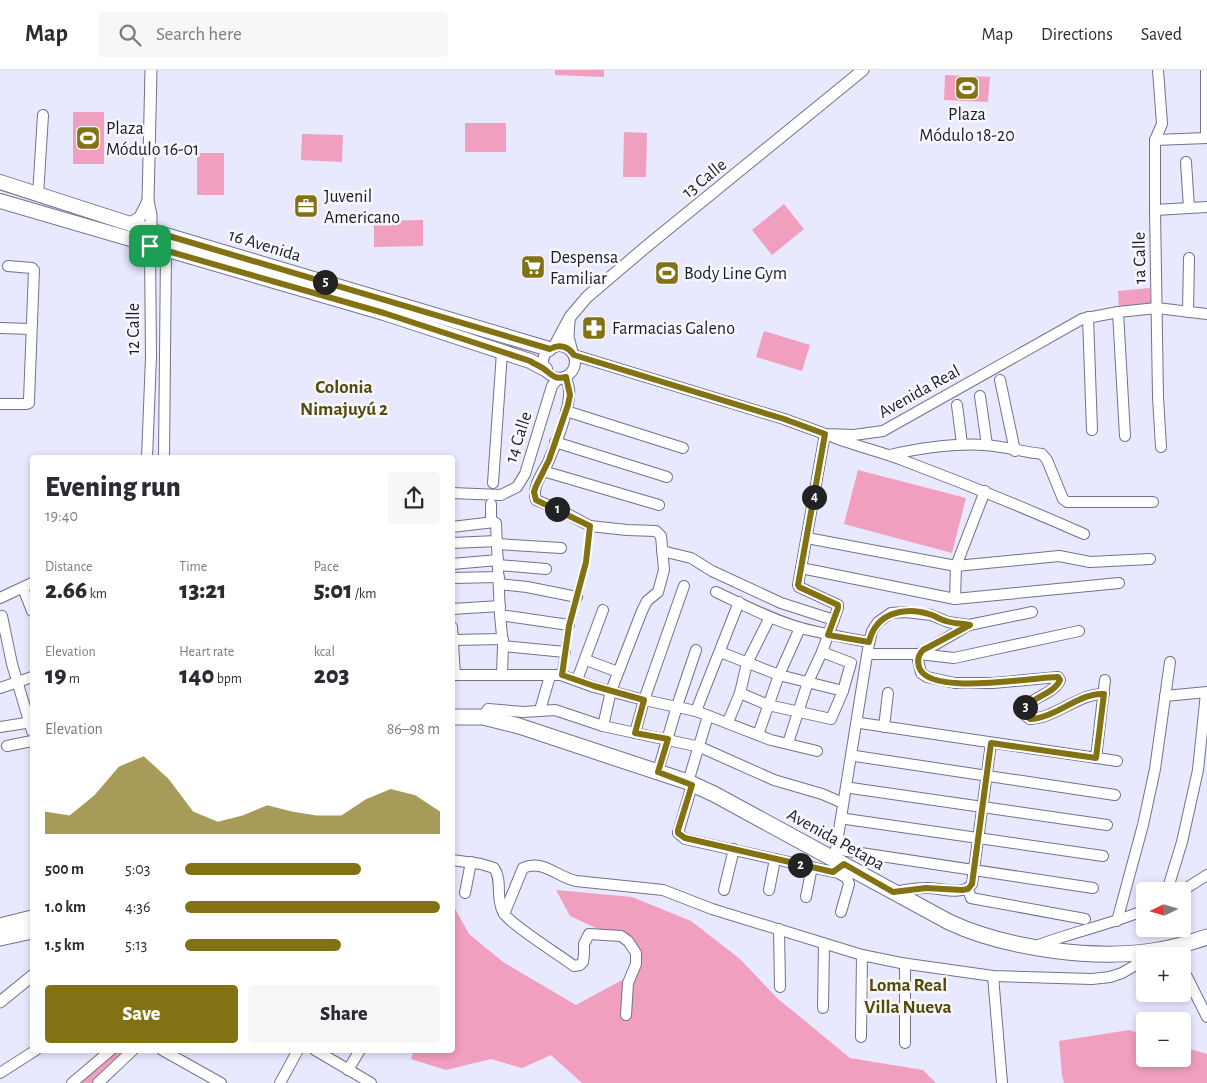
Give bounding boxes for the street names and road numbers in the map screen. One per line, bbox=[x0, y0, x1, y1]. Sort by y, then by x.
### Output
street label: 13 Calle bbox=[679, 156, 730, 202]
street label: 16 Avenida bbox=[226, 226, 303, 265]
street label: 1a Calle bbox=[1131, 232, 1149, 284]
street label: 12 Calle bbox=[125, 303, 143, 355]
street label: Avenida Real bbox=[876, 362, 963, 422]
street label: 14 Calle bbox=[502, 409, 536, 465]
street label: Avenida Petapa bbox=[784, 806, 887, 874]

